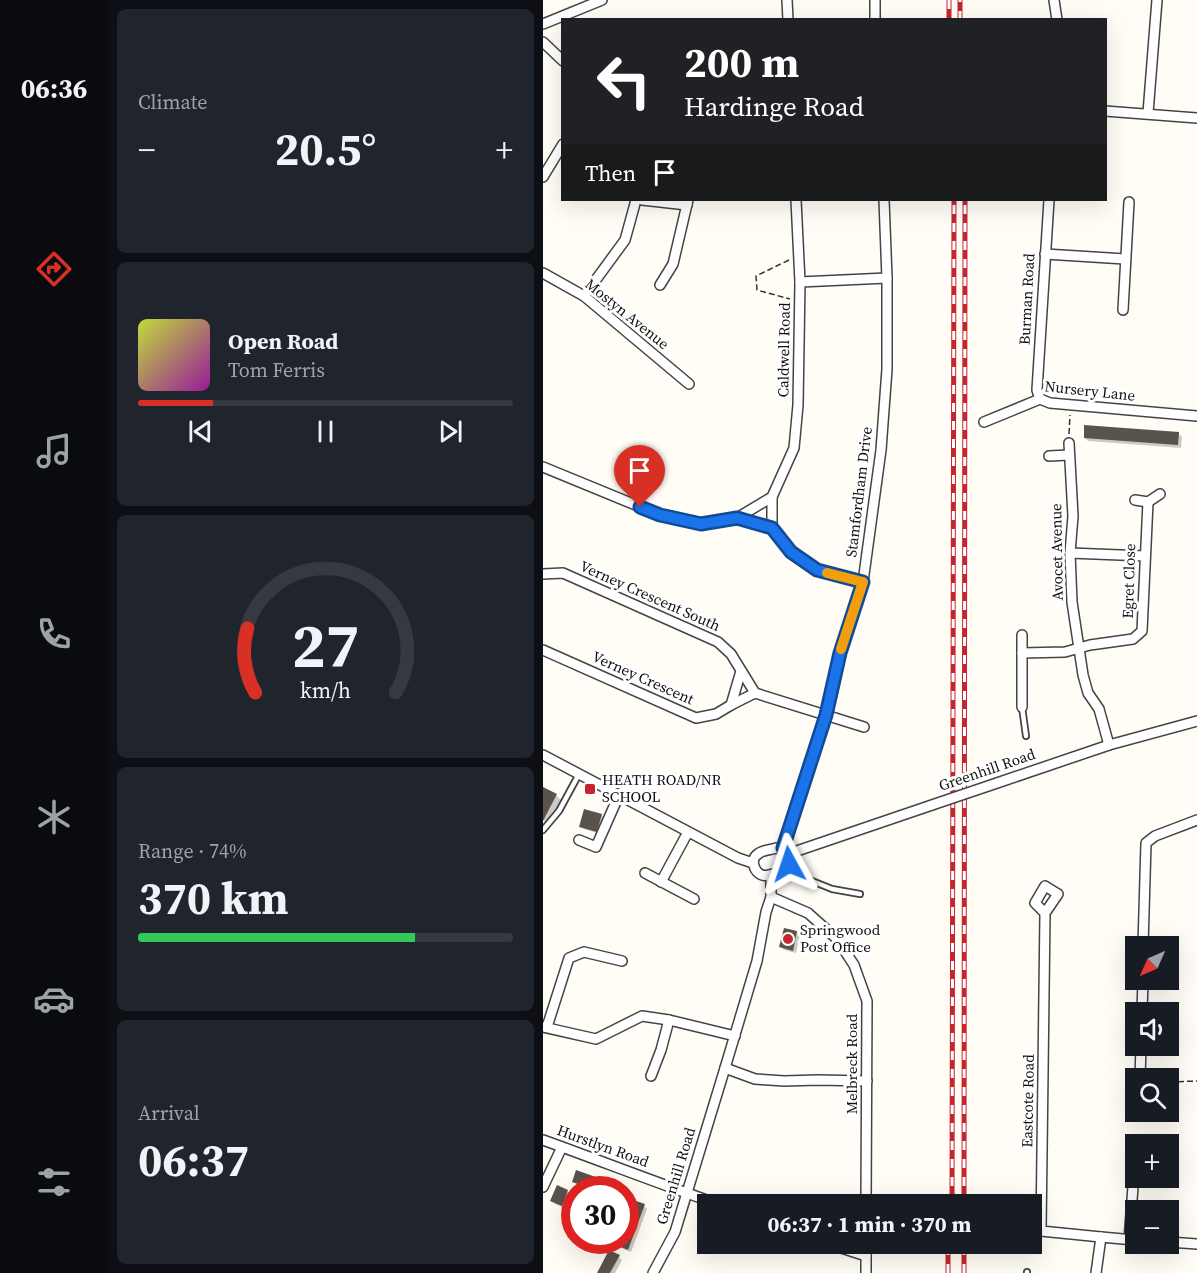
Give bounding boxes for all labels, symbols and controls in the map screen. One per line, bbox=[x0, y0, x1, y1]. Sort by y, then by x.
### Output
text: 200 m bbox=[684, 33, 799, 91]
icon: left bbox=[585, 42, 663, 120]
text: 06:36 bbox=[21, 70, 87, 107]
text: Climate bbox=[138, 88, 207, 116]
text: Hardinge Road bbox=[684, 88, 864, 125]
text: 20.5° bbox=[275, 118, 376, 180]
text: − bbox=[138, 127, 156, 172]
text: + bbox=[496, 127, 513, 172]
icon: arrive bbox=[648, 156, 681, 189]
text: Then bbox=[585, 158, 636, 188]
icon: directions bbox=[33, 248, 75, 290]
street label: Burman Road bbox=[1014, 252, 1039, 345]
street label: Mostyn Avenue bbox=[581, 273, 674, 354]
street label: Caldwell Road bbox=[772, 302, 795, 398]
text: Open Road bbox=[228, 326, 338, 356]
text: Tom Ferris bbox=[228, 356, 325, 384]
street label: Nursery Lane bbox=[1044, 375, 1137, 406]
icon: previous bbox=[184, 415, 217, 448]
icon: pause bbox=[309, 415, 342, 448]
icon: next bbox=[434, 415, 467, 448]
street label: Stamfordham Drive bbox=[840, 425, 877, 558]
icon: music bbox=[33, 430, 75, 472]
pin bbox=[614, 445, 665, 507]
icon: arrive bbox=[623, 454, 656, 487]
street label: Avocet Avenue bbox=[1045, 503, 1068, 601]
street label: Egret Close bbox=[1117, 543, 1140, 619]
street label: Verney Crescent South bbox=[577, 555, 724, 636]
text: 27 bbox=[292, 603, 359, 689]
icon: phone bbox=[33, 613, 75, 655]
street label: Verney Crescent bbox=[589, 646, 698, 709]
text: km/h bbox=[300, 677, 351, 706]
street label: Greenhill Road bbox=[936, 743, 1038, 796]
place label: HEATH ROAD/NR SCHOOL bbox=[602, 769, 722, 807]
marker: HEATH ROAD/NR SCHOOL bbox=[583, 782, 597, 796]
icon: climate bbox=[33, 796, 75, 838]
position arrow bbox=[757, 832, 821, 896]
text: Range · 74% bbox=[138, 837, 247, 865]
text: 370 km bbox=[138, 867, 289, 929]
place label: Springwood Post Office bbox=[800, 919, 881, 957]
marker: Springwood Post Office bbox=[781, 932, 795, 946]
north arrow bbox=[1125, 936, 1179, 990]
map controls bbox=[1125, 936, 1179, 1254]
icon: car bbox=[33, 978, 75, 1020]
button: sound bbox=[1125, 1002, 1179, 1056]
street label: Melbreck Road bbox=[841, 1013, 862, 1114]
street label: Eastcote Road bbox=[1016, 1054, 1039, 1148]
button: search bbox=[1125, 1068, 1179, 1122]
text: Arrival bbox=[138, 1099, 200, 1127]
street label: Hurstlyn Road bbox=[554, 1119, 653, 1172]
street label: Greenhill Road bbox=[651, 1124, 700, 1227]
text: 06:37 bbox=[138, 1129, 249, 1191]
button: + bbox=[1125, 1134, 1179, 1188]
icon: filters bbox=[33, 1161, 75, 1203]
speed limit sign: 30 bbox=[561, 1176, 639, 1254]
button: − bbox=[1125, 1200, 1179, 1254]
text: 06:37 · 1 min · 370 m bbox=[768, 1209, 971, 1239]

